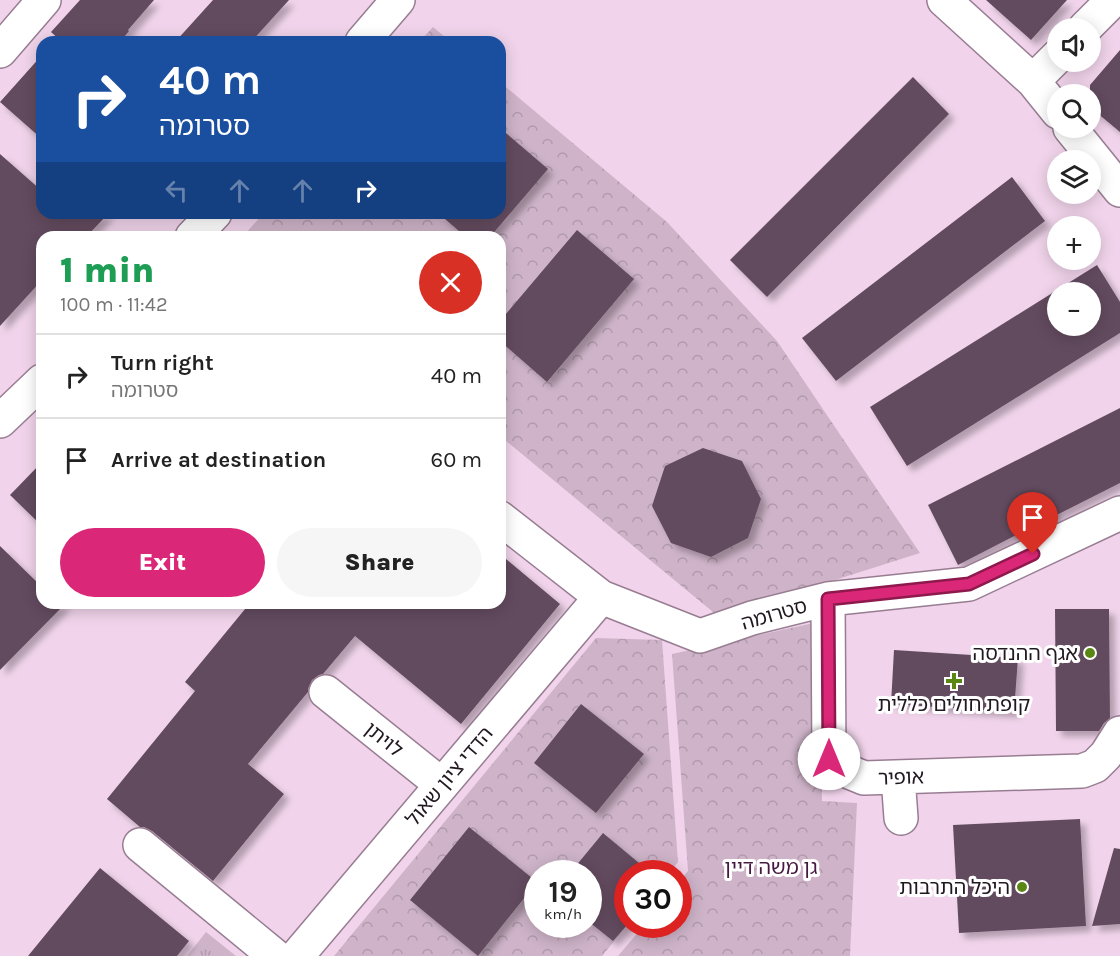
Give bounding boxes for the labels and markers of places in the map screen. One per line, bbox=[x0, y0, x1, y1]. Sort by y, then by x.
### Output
pin bbox=[1007, 492, 1058, 554]
place label: אגף ההנדסה bbox=[972, 642, 1078, 665]
marker: אגף ההנדסה bbox=[1083, 646, 1097, 660]
marker: קופת חולים כללית bbox=[945, 672, 963, 690]
place label: קופת חולים כללית bbox=[878, 693, 1030, 716]
place label: היכל התרבות bbox=[899, 876, 1010, 899]
marker: היכל התרבות bbox=[1015, 880, 1029, 894]

